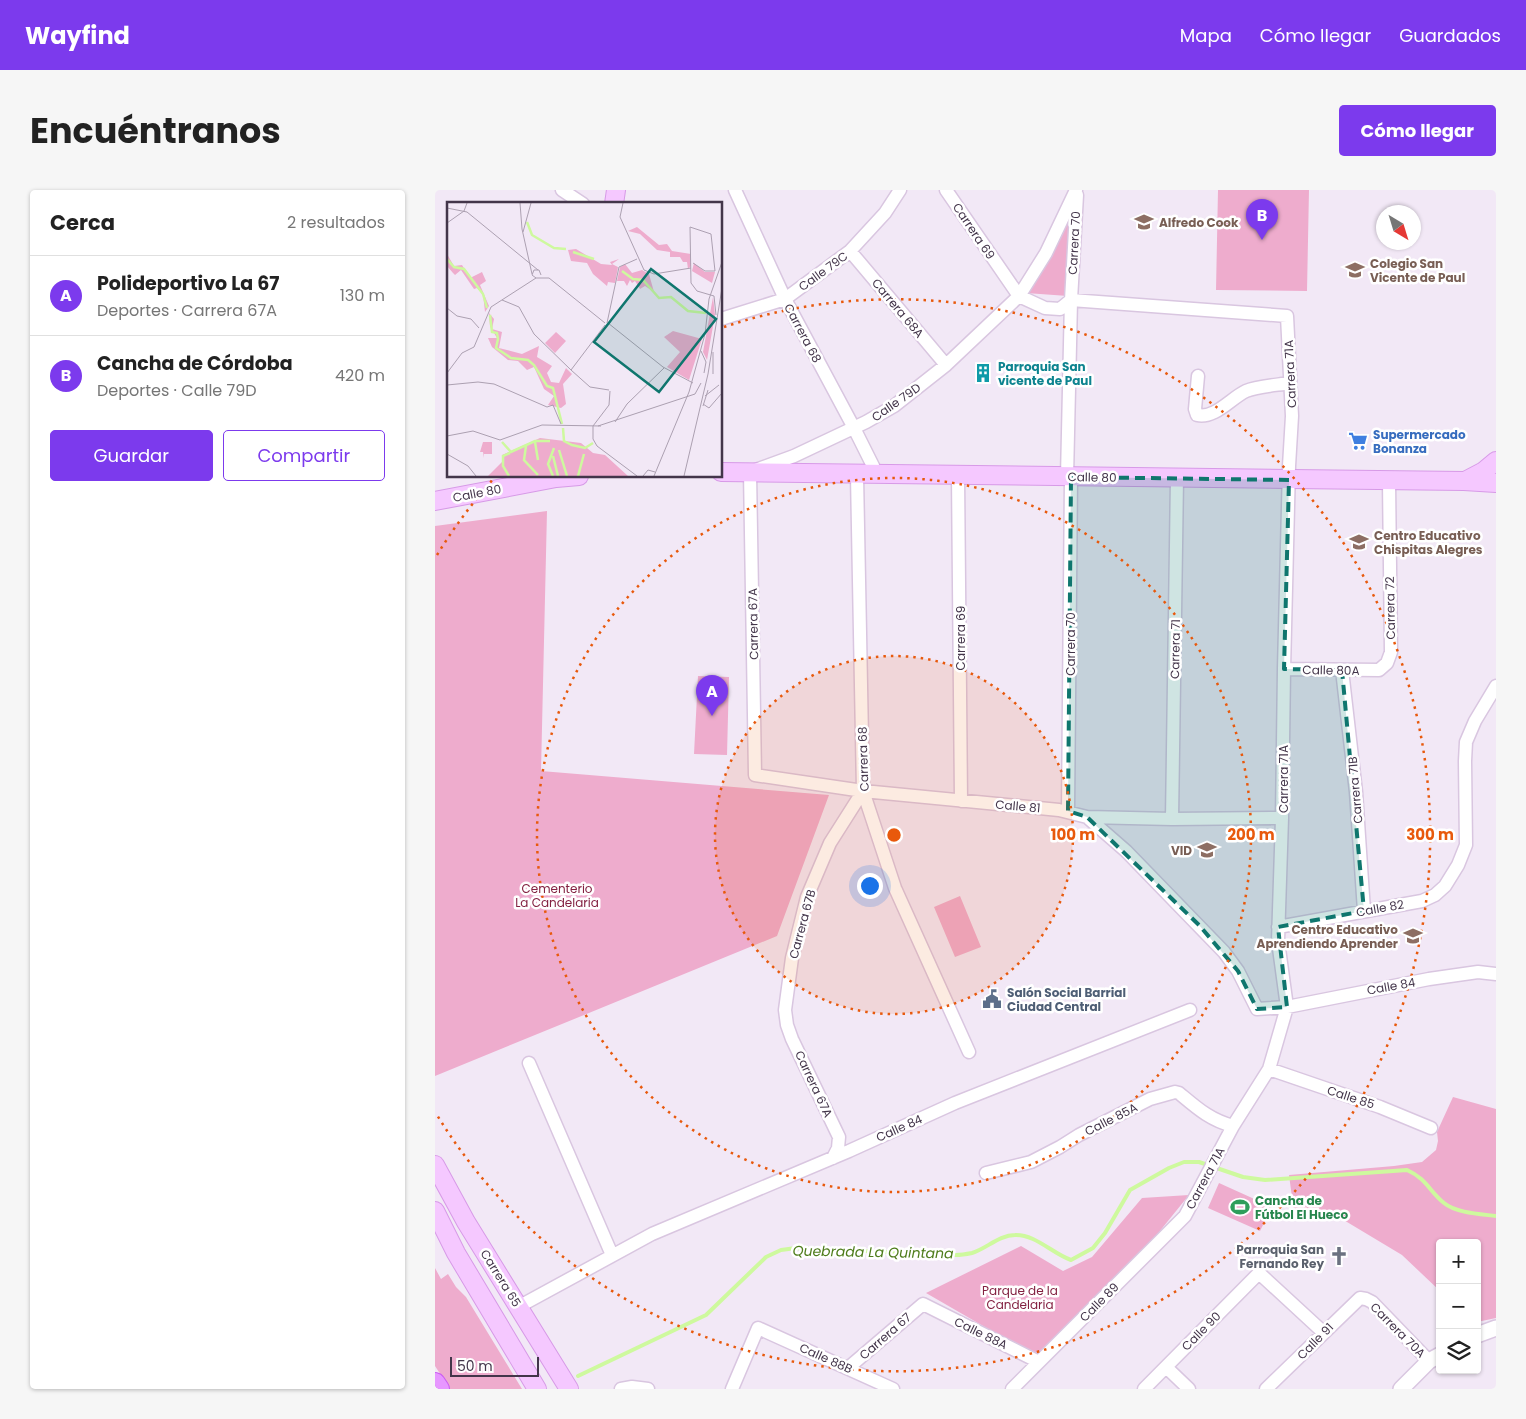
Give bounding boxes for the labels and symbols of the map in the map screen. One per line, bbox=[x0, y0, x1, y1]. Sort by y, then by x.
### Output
street label: Carrera 69 bbox=[949, 199, 999, 263]
pin: B bbox=[1246, 199, 1278, 240]
inset map bbox=[447, 202, 723, 478]
north arrow bbox=[1376, 205, 1421, 250]
street label: Carrera 70 bbox=[1064, 211, 1084, 275]
school or university icon: Alfredo Cook bbox=[1133, 211, 1155, 233]
place label: Alfredo Cook bbox=[1159, 214, 1239, 231]
street label: Calle 79C bbox=[795, 247, 851, 295]
place label: Colegio San Vicente de Paul bbox=[1370, 255, 1465, 286]
school or university icon: Colegio San Vicente de Paul bbox=[1344, 259, 1366, 281]
street label: Carrera 68A bbox=[868, 275, 928, 341]
street label: Carrera 68 bbox=[780, 300, 826, 366]
street label: Carrera 71A bbox=[1280, 340, 1300, 408]
place label: Parroquia San vicente de Paul bbox=[998, 358, 1092, 389]
building icon: Parroquia San vicente de Paul bbox=[972, 362, 994, 384]
street label: Calle 79D bbox=[868, 379, 924, 425]
place label: Supermercado Bonanza bbox=[1373, 426, 1466, 457]
supermarket icon: Supermercado Bonanza bbox=[1347, 430, 1369, 452]
street label: Calle 80 bbox=[1067, 468, 1117, 486]
street label: Calle 80 bbox=[451, 480, 503, 506]
place label: Centro Educativo Chispitas Alegres bbox=[1374, 527, 1483, 558]
school or university icon: Centro Educativo Chispitas Alegres bbox=[1348, 531, 1370, 553]
street label: Carrera 72 bbox=[1381, 576, 1399, 640]
street label: Carrera 67A bbox=[744, 588, 762, 660]
street label: Carrera 69 bbox=[952, 606, 969, 670]
street label: Carrera 70 bbox=[1062, 612, 1079, 676]
street label: Carrera 71 bbox=[1166, 619, 1184, 679]
street label: Calle 80A bbox=[1302, 661, 1360, 679]
pin: A bbox=[696, 675, 728, 716]
street label: Carrera 68 bbox=[853, 726, 873, 792]
street label: Carrera 71A bbox=[1275, 745, 1292, 813]
street label: Carrera 71B bbox=[1344, 756, 1366, 824]
street label: Calle 81 bbox=[995, 796, 1041, 816]
text: 100 m bbox=[1051, 824, 1095, 845]
text: 200 m bbox=[1227, 824, 1275, 845]
text: 300 m bbox=[1406, 824, 1454, 845]
centre of rings bbox=[885, 826, 903, 844]
school or university icon: VID bbox=[1196, 839, 1218, 861]
place label: VID bbox=[1171, 842, 1192, 859]
your location bbox=[857, 873, 883, 899]
park label: Cementerio La Candelaria bbox=[515, 880, 599, 911]
street label: Carrera 67B bbox=[785, 887, 819, 961]
street label: Calle 82 bbox=[1355, 895, 1405, 921]
place label: Centro Educativo Aprendiendo Aprender bbox=[1257, 921, 1398, 952]
school or university icon: Centro Educativo Aprendiendo Aprender bbox=[1402, 925, 1424, 947]
street label: Calle 84 bbox=[1365, 973, 1417, 999]
place label: Salón Social Barrial Ciudad Central bbox=[1007, 984, 1126, 1015]
public building icon: Salón Social Barrial Ciudad Central bbox=[981, 988, 1003, 1010]
street label: Carrera 67A bbox=[791, 1048, 837, 1120]
street label: Calle 85 bbox=[1325, 1081, 1377, 1113]
street label: Calle 85A bbox=[1082, 1098, 1140, 1140]
street label: Calle 84 bbox=[873, 1110, 925, 1146]
street label: Carrera 71A bbox=[1182, 1144, 1228, 1212]
place label: Cancha de Fútbol El Hueco bbox=[1255, 1192, 1348, 1223]
sports icon: Cancha de Fútbol El Hueco bbox=[1229, 1196, 1251, 1218]
water label: Quebrada La Quintana bbox=[792, 1241, 954, 1263]
place label: Parroquia San Fernando Rey bbox=[1236, 1241, 1324, 1272]
church icon: Parroquia San Fernando Rey bbox=[1328, 1245, 1350, 1267]
street label: Carrera 65 bbox=[477, 1246, 525, 1310]
street label: Calle 89 bbox=[1076, 1279, 1122, 1325]
park label: Parque de la Candelaria bbox=[982, 1282, 1058, 1313]
street label: Carrera 70A bbox=[1367, 1299, 1429, 1361]
street label: Carrera 67 bbox=[855, 1308, 915, 1363]
street label: Calle 90 bbox=[1178, 1308, 1224, 1354]
street label: Calle 88A bbox=[952, 1313, 1010, 1353]
street label: Calle 91 bbox=[1293, 1319, 1337, 1363]
street label: Calle 88B bbox=[797, 1339, 855, 1377]
scale bar bbox=[450, 1354, 539, 1377]

